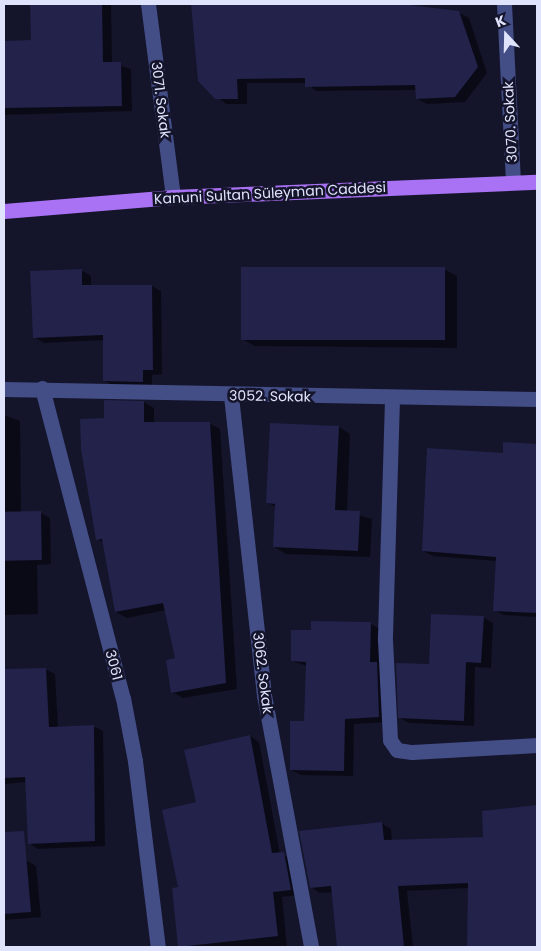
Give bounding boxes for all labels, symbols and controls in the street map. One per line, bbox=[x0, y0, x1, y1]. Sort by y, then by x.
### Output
north arrow bbox=[481, 10, 531, 60]
text: K bbox=[492, 10, 509, 32]
street label: 3071. Sokak bbox=[148, 61, 174, 139]
street label: 3070. Sokak bbox=[499, 81, 521, 163]
street label: Kanuni Sultan Süleyman Caddesi bbox=[154, 179, 386, 207]
street label: 3052. Sokak bbox=[229, 387, 311, 405]
street label: 3062. Sokak bbox=[250, 631, 276, 715]
street label: 3061 bbox=[102, 648, 126, 682]

